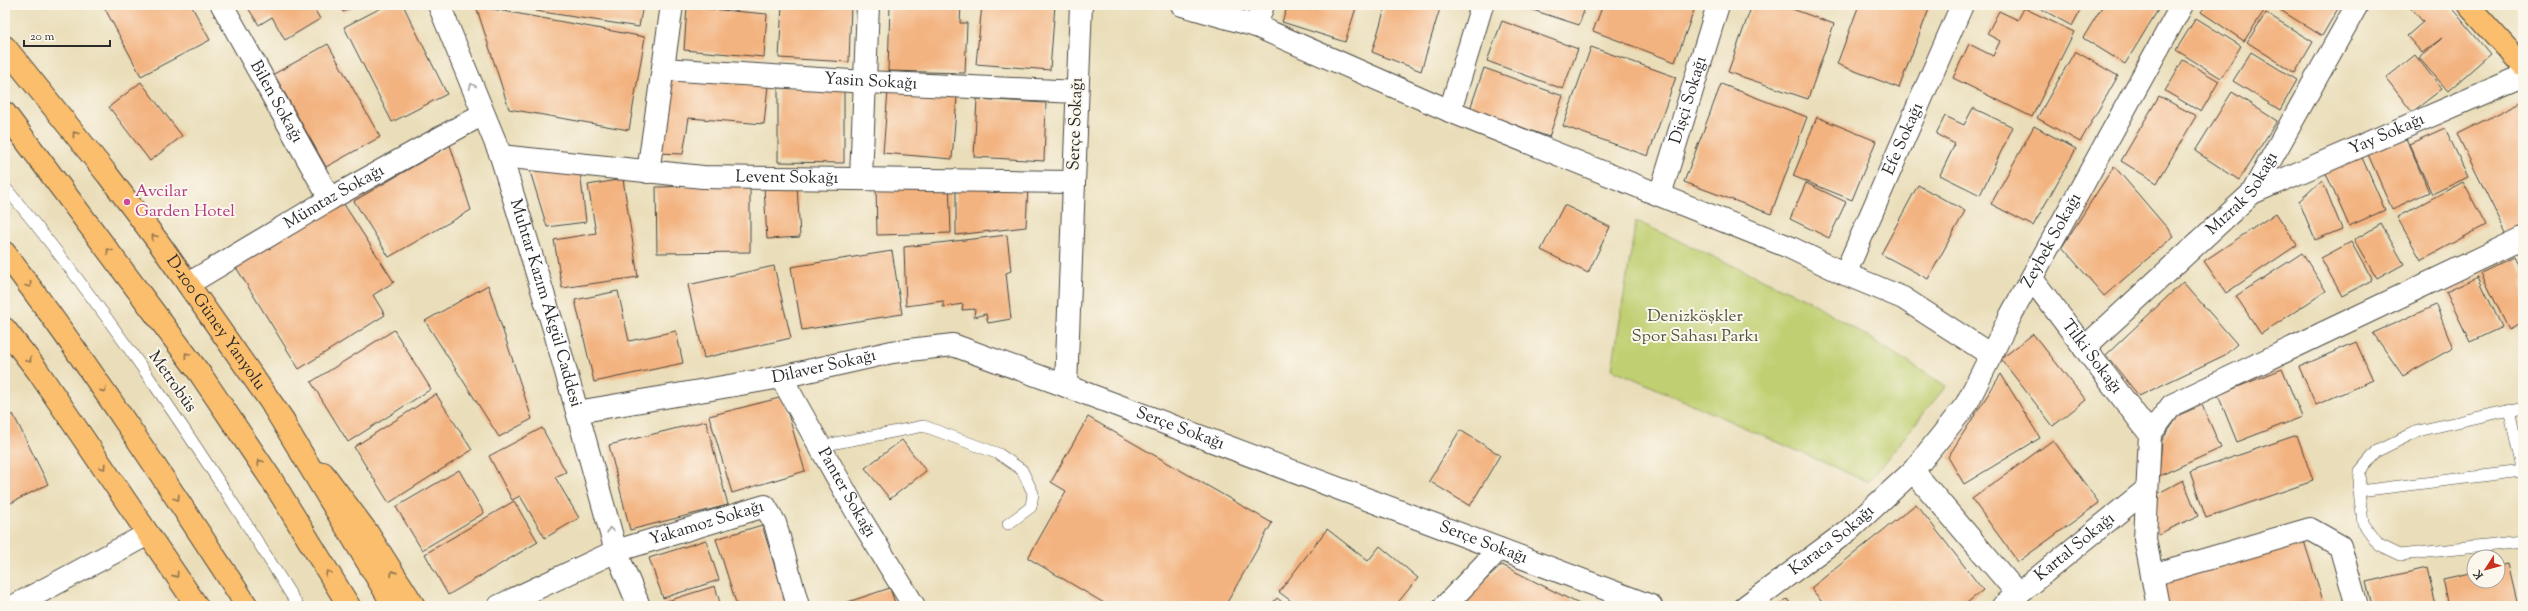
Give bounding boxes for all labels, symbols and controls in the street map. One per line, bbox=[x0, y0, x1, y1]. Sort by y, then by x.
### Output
scale bar bbox=[24, 22, 110, 48]
text: 20 m bbox=[30, 28, 55, 46]
street label: Dişçi Sokağı bbox=[1664, 53, 1714, 147]
street label: Bilen Sokağı bbox=[243, 56, 309, 148]
street label: Yasin Sokağı bbox=[823, 67, 918, 96]
street label: Serçe Sokağı bbox=[1062, 77, 1090, 171]
one-way arrow bbox=[468, 83, 476, 90]
street label: Efe Sokağı bbox=[1877, 99, 1930, 179]
street label: Yay Sokağı bbox=[2345, 108, 2429, 162]
one-way arrow bbox=[73, 131, 80, 138]
street label: Mızrak Sokağı bbox=[2201, 148, 2285, 241]
street label: Mümtaz Sokağı bbox=[280, 159, 389, 236]
street label: Levent Sokağı bbox=[735, 165, 839, 191]
place label: Avcilar Garden Hotel bbox=[135, 180, 235, 224]
street label: Zeybek Sokağı bbox=[2016, 189, 2088, 293]
street label: Muhtar Kazım Akgül Caddesi bbox=[503, 196, 587, 410]
marker: Avcilar Garden Hotel bbox=[122, 197, 132, 207]
one-way arrow bbox=[151, 234, 159, 241]
one-way arrow bbox=[106, 248, 113, 255]
street label: D-100 Güney Yanyolu bbox=[159, 251, 271, 395]
one-way arrow bbox=[24, 280, 31, 287]
park label: Denizköşkler Spor Sahası Parkı bbox=[1631, 305, 1759, 349]
street label: Tilki Sokağı bbox=[2055, 315, 2128, 399]
street label: Dilaver Sokağı bbox=[770, 344, 879, 390]
street label: Metrobüs bbox=[142, 346, 202, 418]
one-way arrow bbox=[184, 352, 191, 359]
one-way arrow bbox=[24, 356, 31, 363]
one-way arrow bbox=[99, 386, 107, 393]
street label: Serçe Sokağı bbox=[1132, 401, 1228, 457]
street label: Panter Sokağı bbox=[811, 443, 882, 543]
one-way arrow bbox=[257, 459, 265, 466]
one-way arrow bbox=[98, 463, 106, 470]
one-way arrow bbox=[172, 494, 179, 501]
street label: Yakamoz Sokağı bbox=[646, 495, 767, 552]
street label: Karaca Sokağı bbox=[1785, 500, 1880, 582]
street label: Kartal Sokağı bbox=[2030, 507, 2121, 587]
street label: Serçe Sokağı bbox=[1435, 515, 1531, 571]
one-way arrow bbox=[606, 527, 615, 534]
north arrow bbox=[2466, 549, 2506, 589]
text: K bbox=[2470, 566, 2488, 583]
one-way arrow bbox=[171, 570, 178, 577]
one-way arrow bbox=[326, 570, 333, 577]
one-way arrow bbox=[390, 570, 398, 577]

